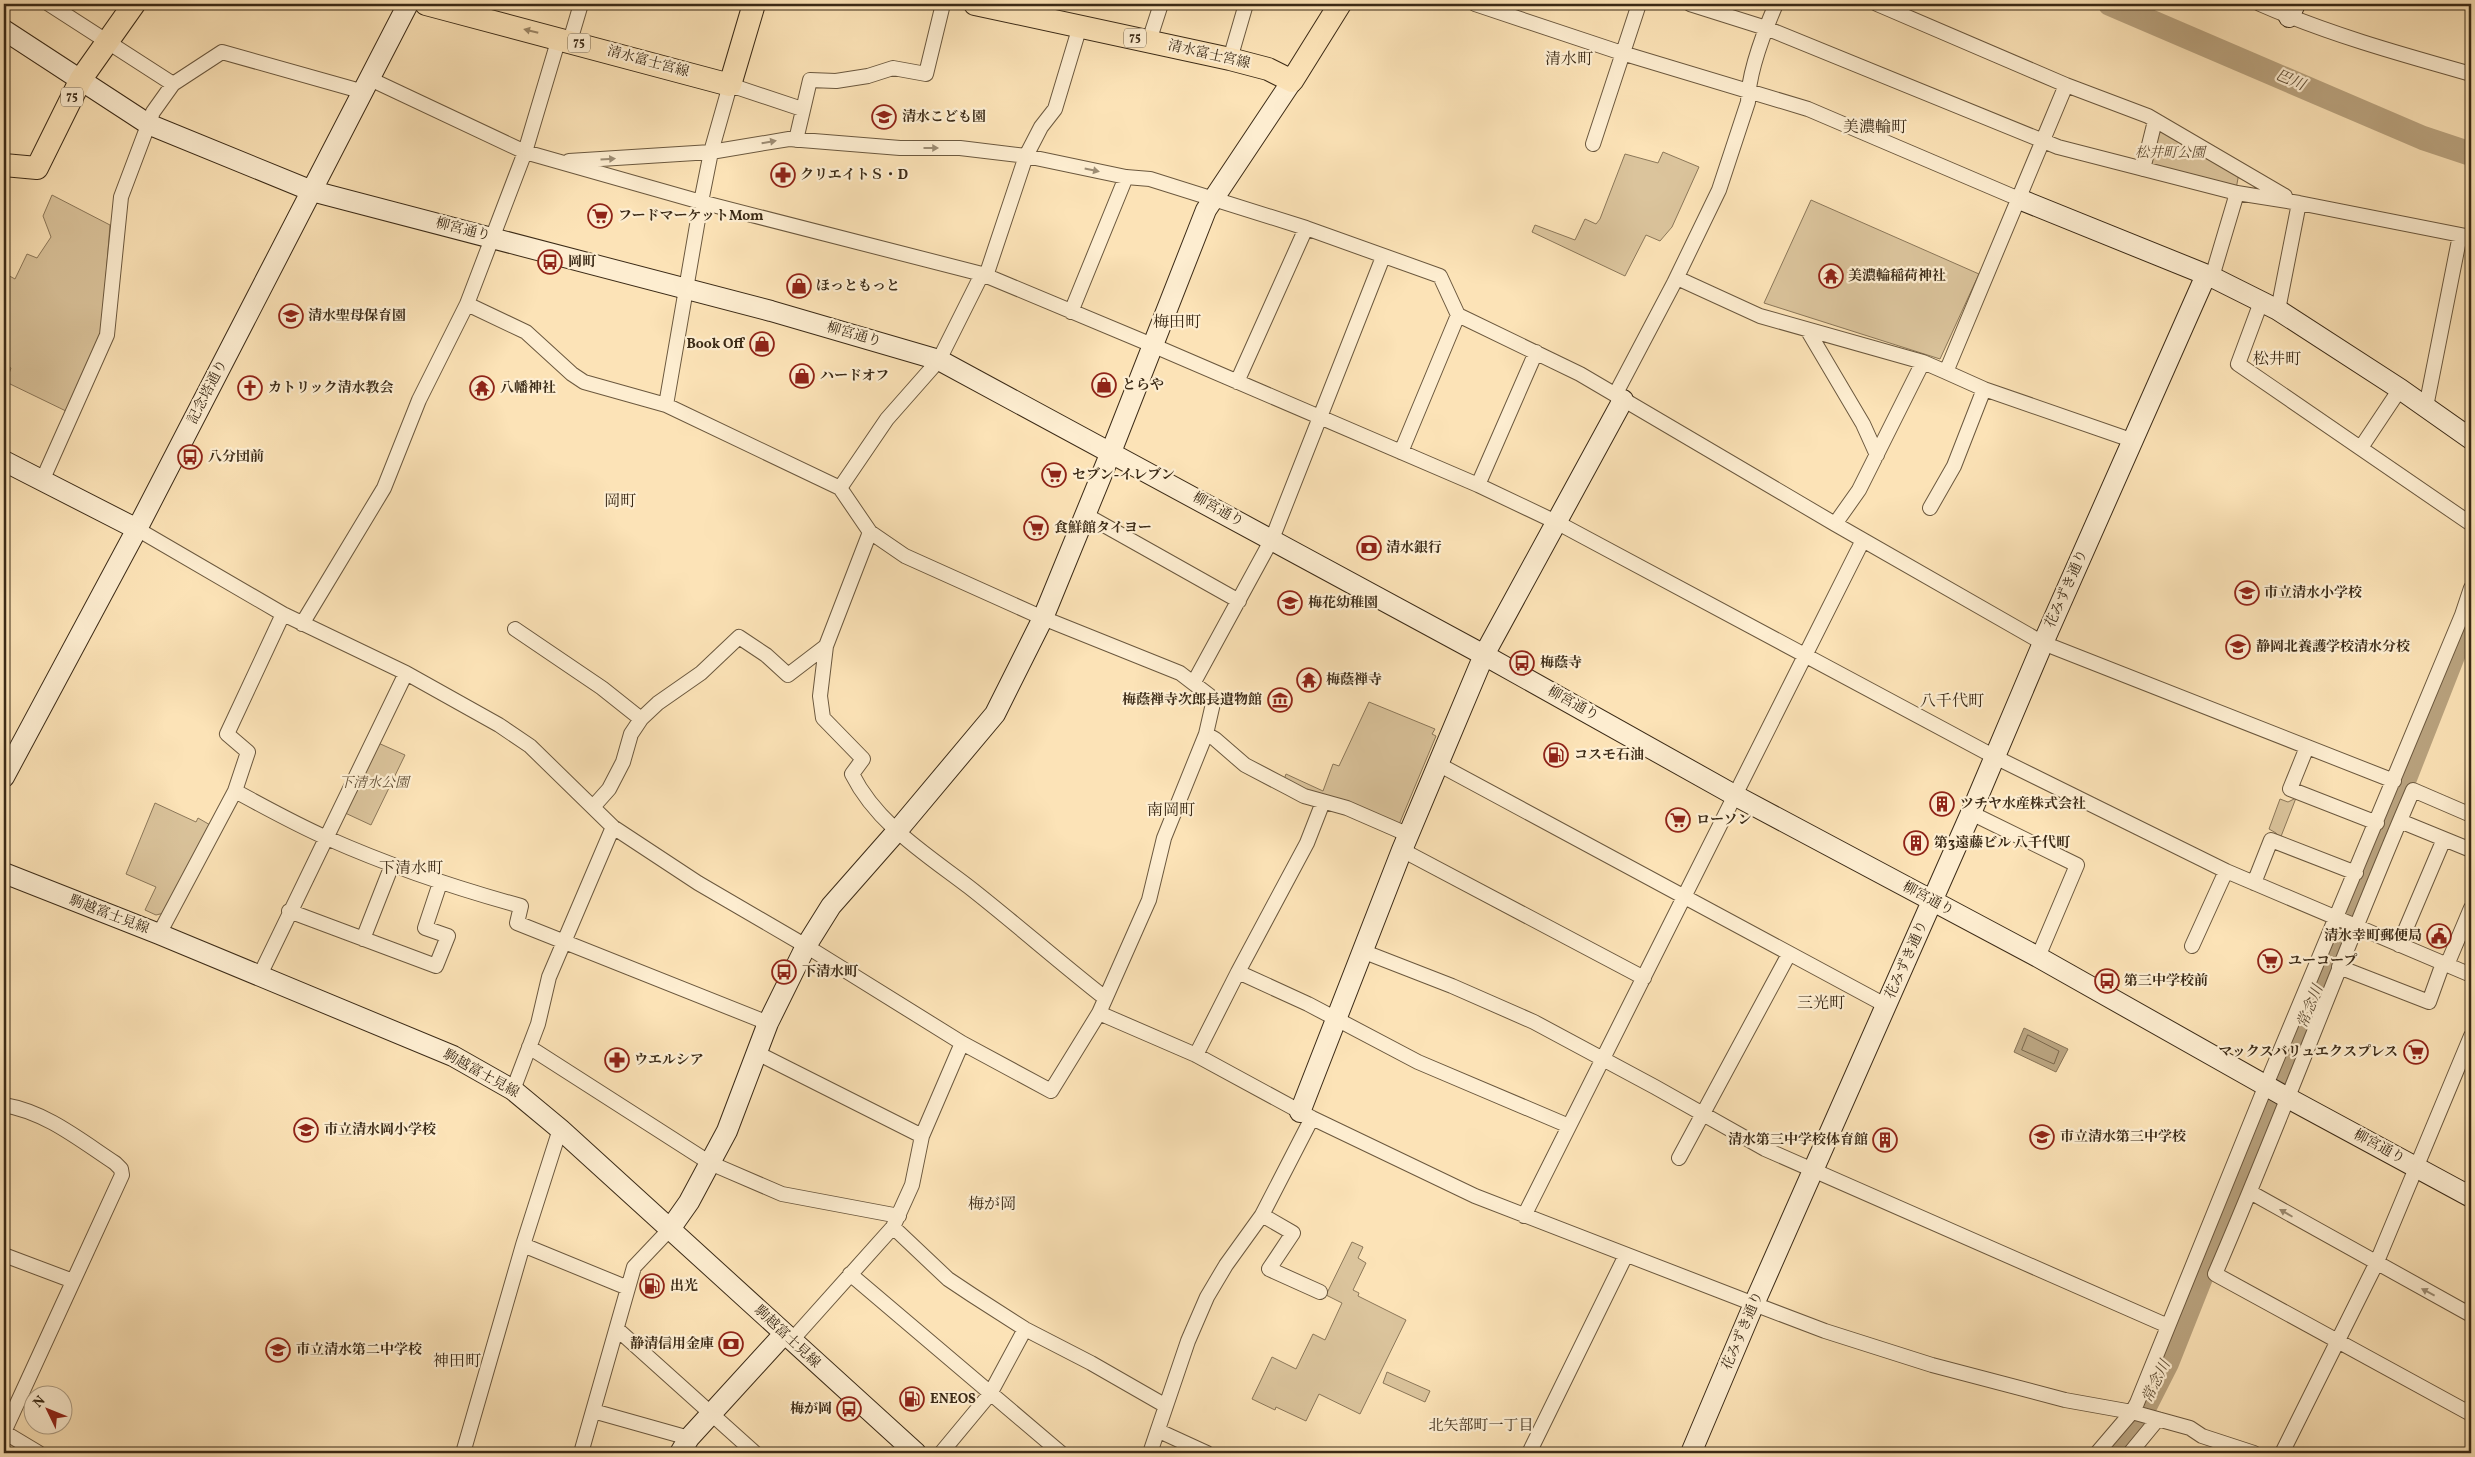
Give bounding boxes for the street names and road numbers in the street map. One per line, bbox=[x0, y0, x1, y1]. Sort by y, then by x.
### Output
road number: 75 bbox=[1124, 28, 1146, 48]
road number: 75 bbox=[568, 34, 590, 52]
street label: 清水富士宮線 bbox=[1166, 36, 1252, 74]
street label: 清水富士宮線 bbox=[605, 42, 691, 82]
road number: 75 bbox=[61, 88, 83, 106]
street label: 柳宮通り bbox=[434, 214, 492, 246]
street label: 柳宮通り bbox=[824, 318, 884, 352]
street label: 記念塔通り bbox=[184, 357, 232, 427]
street label: 柳宮通り bbox=[1189, 488, 1247, 532]
street label: 花みずき通り bbox=[2041, 547, 2093, 631]
street label: 柳宮通り bbox=[1544, 682, 1602, 726]
street label: 柳宮通り bbox=[1899, 877, 1957, 921]
street label: 駒越富士見線 bbox=[66, 891, 152, 939]
street label: 花みずき通り bbox=[1881, 918, 1933, 1002]
street label: 駒越富士見線 bbox=[440, 1045, 522, 1103]
street label: 柳宮通り bbox=[2350, 1125, 2408, 1169]
street label: 花みずき通り bbox=[1718, 1289, 1768, 1373]
street label: 駒越富士見線 bbox=[750, 1301, 824, 1373]

